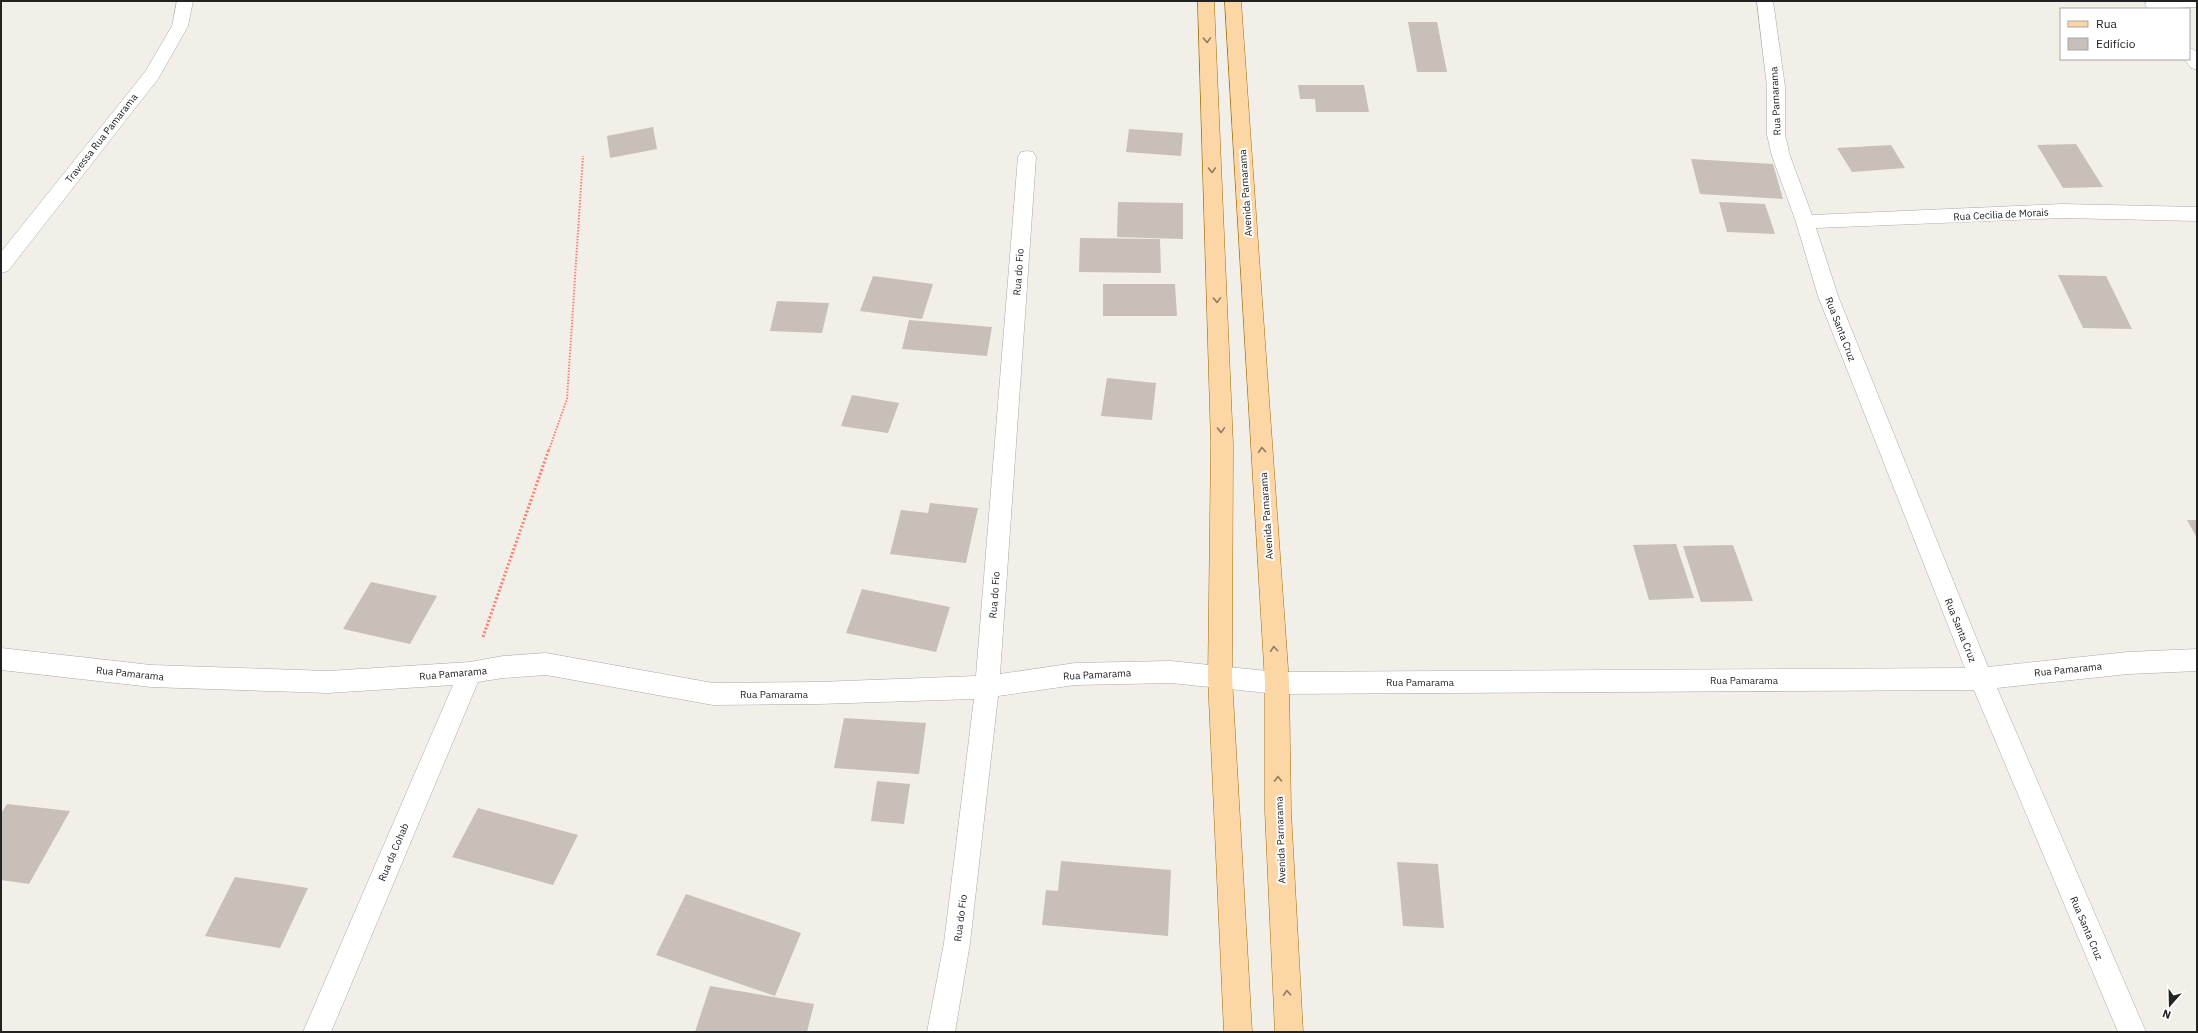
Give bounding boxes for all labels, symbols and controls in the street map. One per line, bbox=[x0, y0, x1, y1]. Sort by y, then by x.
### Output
legend bbox=[2060, 8, 2190, 60]
text: Rua bbox=[2096, 16, 2117, 31]
text: Edifício bbox=[2096, 36, 2136, 51]
one-way arrow bbox=[1203, 37, 1211, 43]
street label: Rua Parnarama bbox=[1767, 66, 1784, 136]
street label: Travessa Rua Pamarama bbox=[62, 90, 141, 186]
street label: Avenida Parnarama bbox=[1236, 148, 1255, 237]
one-way arrow bbox=[1208, 167, 1216, 173]
street label: Rua Cecilia de Morais bbox=[1953, 205, 2049, 223]
street label: Rua do Fio bbox=[1010, 248, 1027, 296]
street label: Rua Santa Cruz bbox=[1822, 295, 1859, 364]
one-way arrow bbox=[1212, 297, 1221, 303]
one-way arrow bbox=[1217, 427, 1226, 433]
one-way arrow bbox=[1257, 447, 1266, 453]
street label: Avenida Parnarama bbox=[1257, 471, 1276, 560]
street label: Rua do Fio bbox=[986, 571, 1003, 619]
street label: Rua Santa Cruz bbox=[1942, 596, 1979, 664]
one-way arrow bbox=[1270, 646, 1279, 652]
street label: Rua Pamarama bbox=[2033, 659, 2103, 680]
street label: Rua Pamarama bbox=[95, 663, 165, 684]
street label: Rua Pamarama bbox=[419, 664, 488, 683]
street label: Rua Pamarama bbox=[1063, 666, 1132, 683]
street label: Rua Pamarama bbox=[1710, 674, 1779, 687]
street label: Rua Pamarama bbox=[1386, 676, 1455, 689]
street label: Rua Pamarama bbox=[740, 688, 809, 701]
one-way arrow bbox=[1274, 776, 1282, 782]
street label: Avenida Parnarama bbox=[1272, 795, 1289, 884]
street label: Rua da Cohab bbox=[375, 821, 412, 883]
street label: Rua do Fio bbox=[951, 893, 970, 942]
street label: Rua Santa Cruz bbox=[2067, 894, 2106, 962]
north arrow bbox=[2150, 985, 2190, 1025]
one-way arrow bbox=[1283, 990, 1292, 996]
text: N bbox=[2160, 1006, 2173, 1022]

